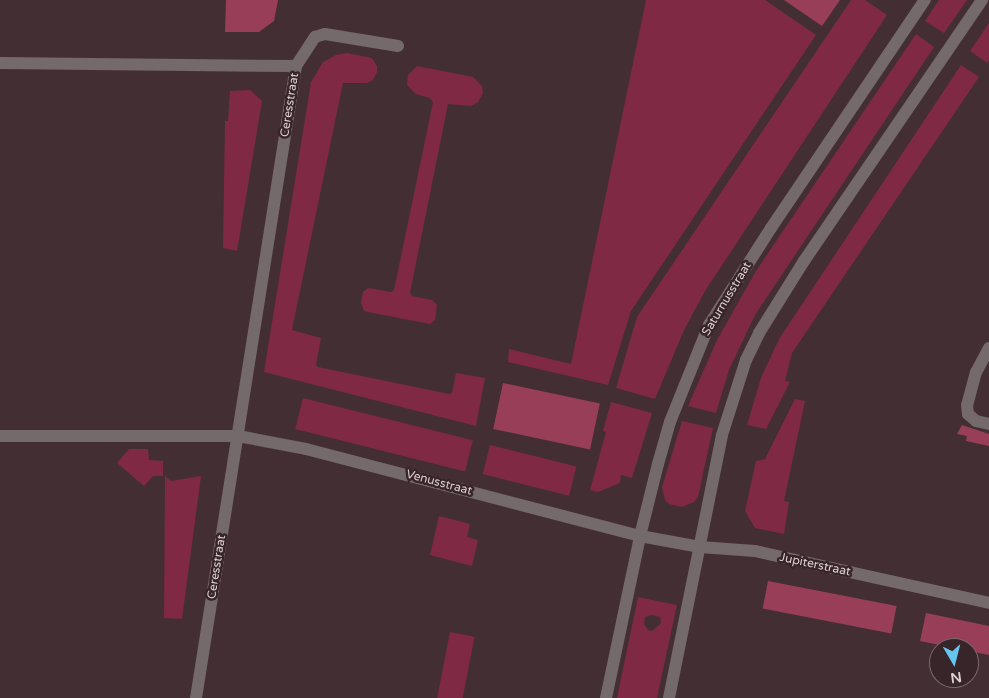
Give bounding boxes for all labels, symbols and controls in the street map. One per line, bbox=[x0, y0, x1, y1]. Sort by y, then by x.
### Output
street label: Ceresstraat bbox=[278, 72, 302, 138]
street label: Saturnusstraat bbox=[699, 259, 755, 339]
street label: Venusstraat bbox=[404, 467, 474, 499]
street label: Ceresstraat bbox=[205, 534, 229, 600]
street label: Jupiterstraat bbox=[778, 550, 852, 580]
north arrow bbox=[929, 638, 979, 688]
text: N bbox=[949, 668, 963, 687]

